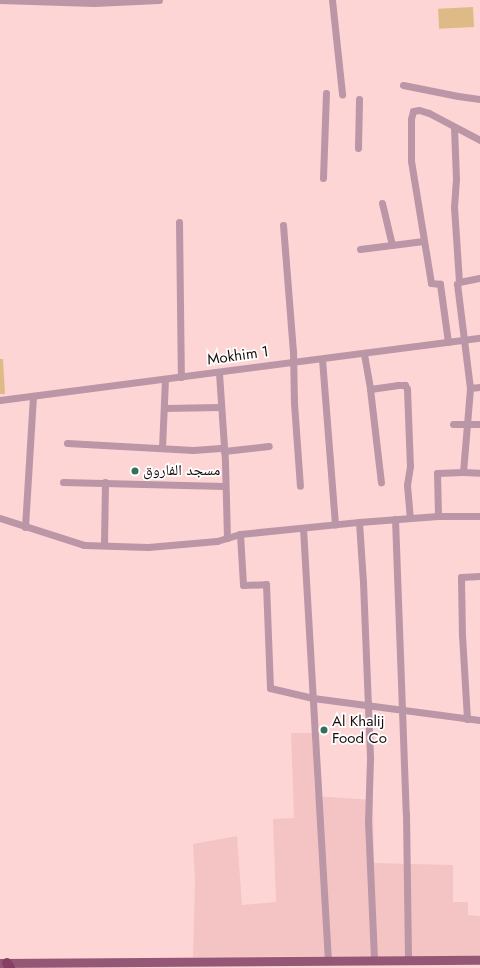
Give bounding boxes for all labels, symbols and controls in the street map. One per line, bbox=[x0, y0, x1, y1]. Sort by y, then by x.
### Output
street label: Mokhim 1 bbox=[206, 343, 270, 369]
place label: مسجد الفاروق bbox=[143, 462, 220, 480]
marker: مسجد الفاروق bbox=[130, 466, 140, 476]
place label: Al Khalij Food Co bbox=[332, 712, 387, 747]
marker: Al Khalij Food Co bbox=[319, 725, 329, 735]

